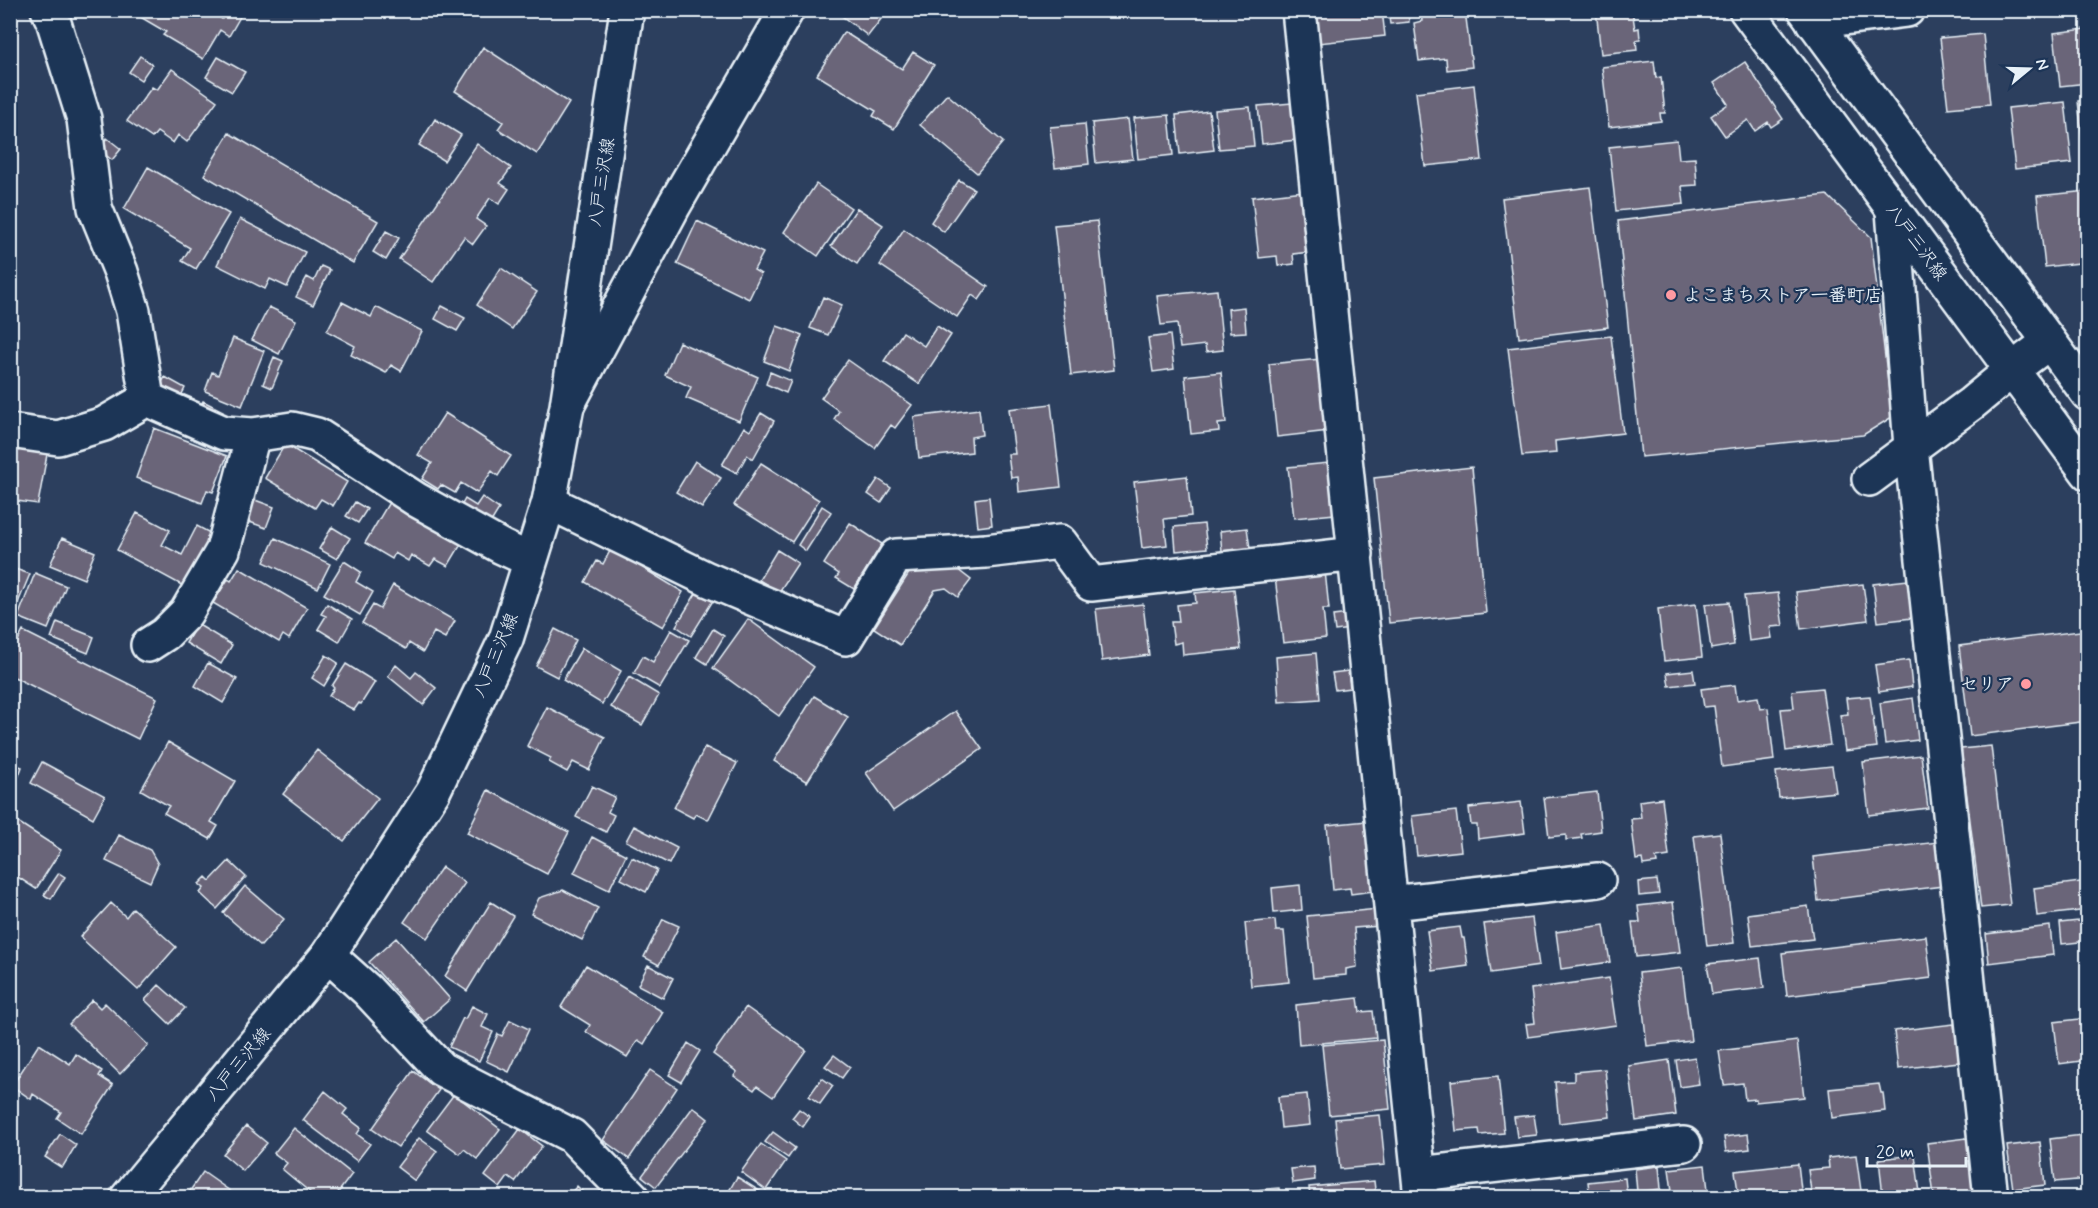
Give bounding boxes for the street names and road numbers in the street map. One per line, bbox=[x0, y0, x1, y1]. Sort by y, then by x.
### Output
street label: 八戸三沢線 bbox=[583, 136, 621, 228]
street label: 八戸三沢線 bbox=[1880, 199, 1952, 286]
street label: 八戸三沢線 bbox=[467, 609, 525, 702]
street label: 八戸三沢線 bbox=[201, 1022, 277, 1107]

